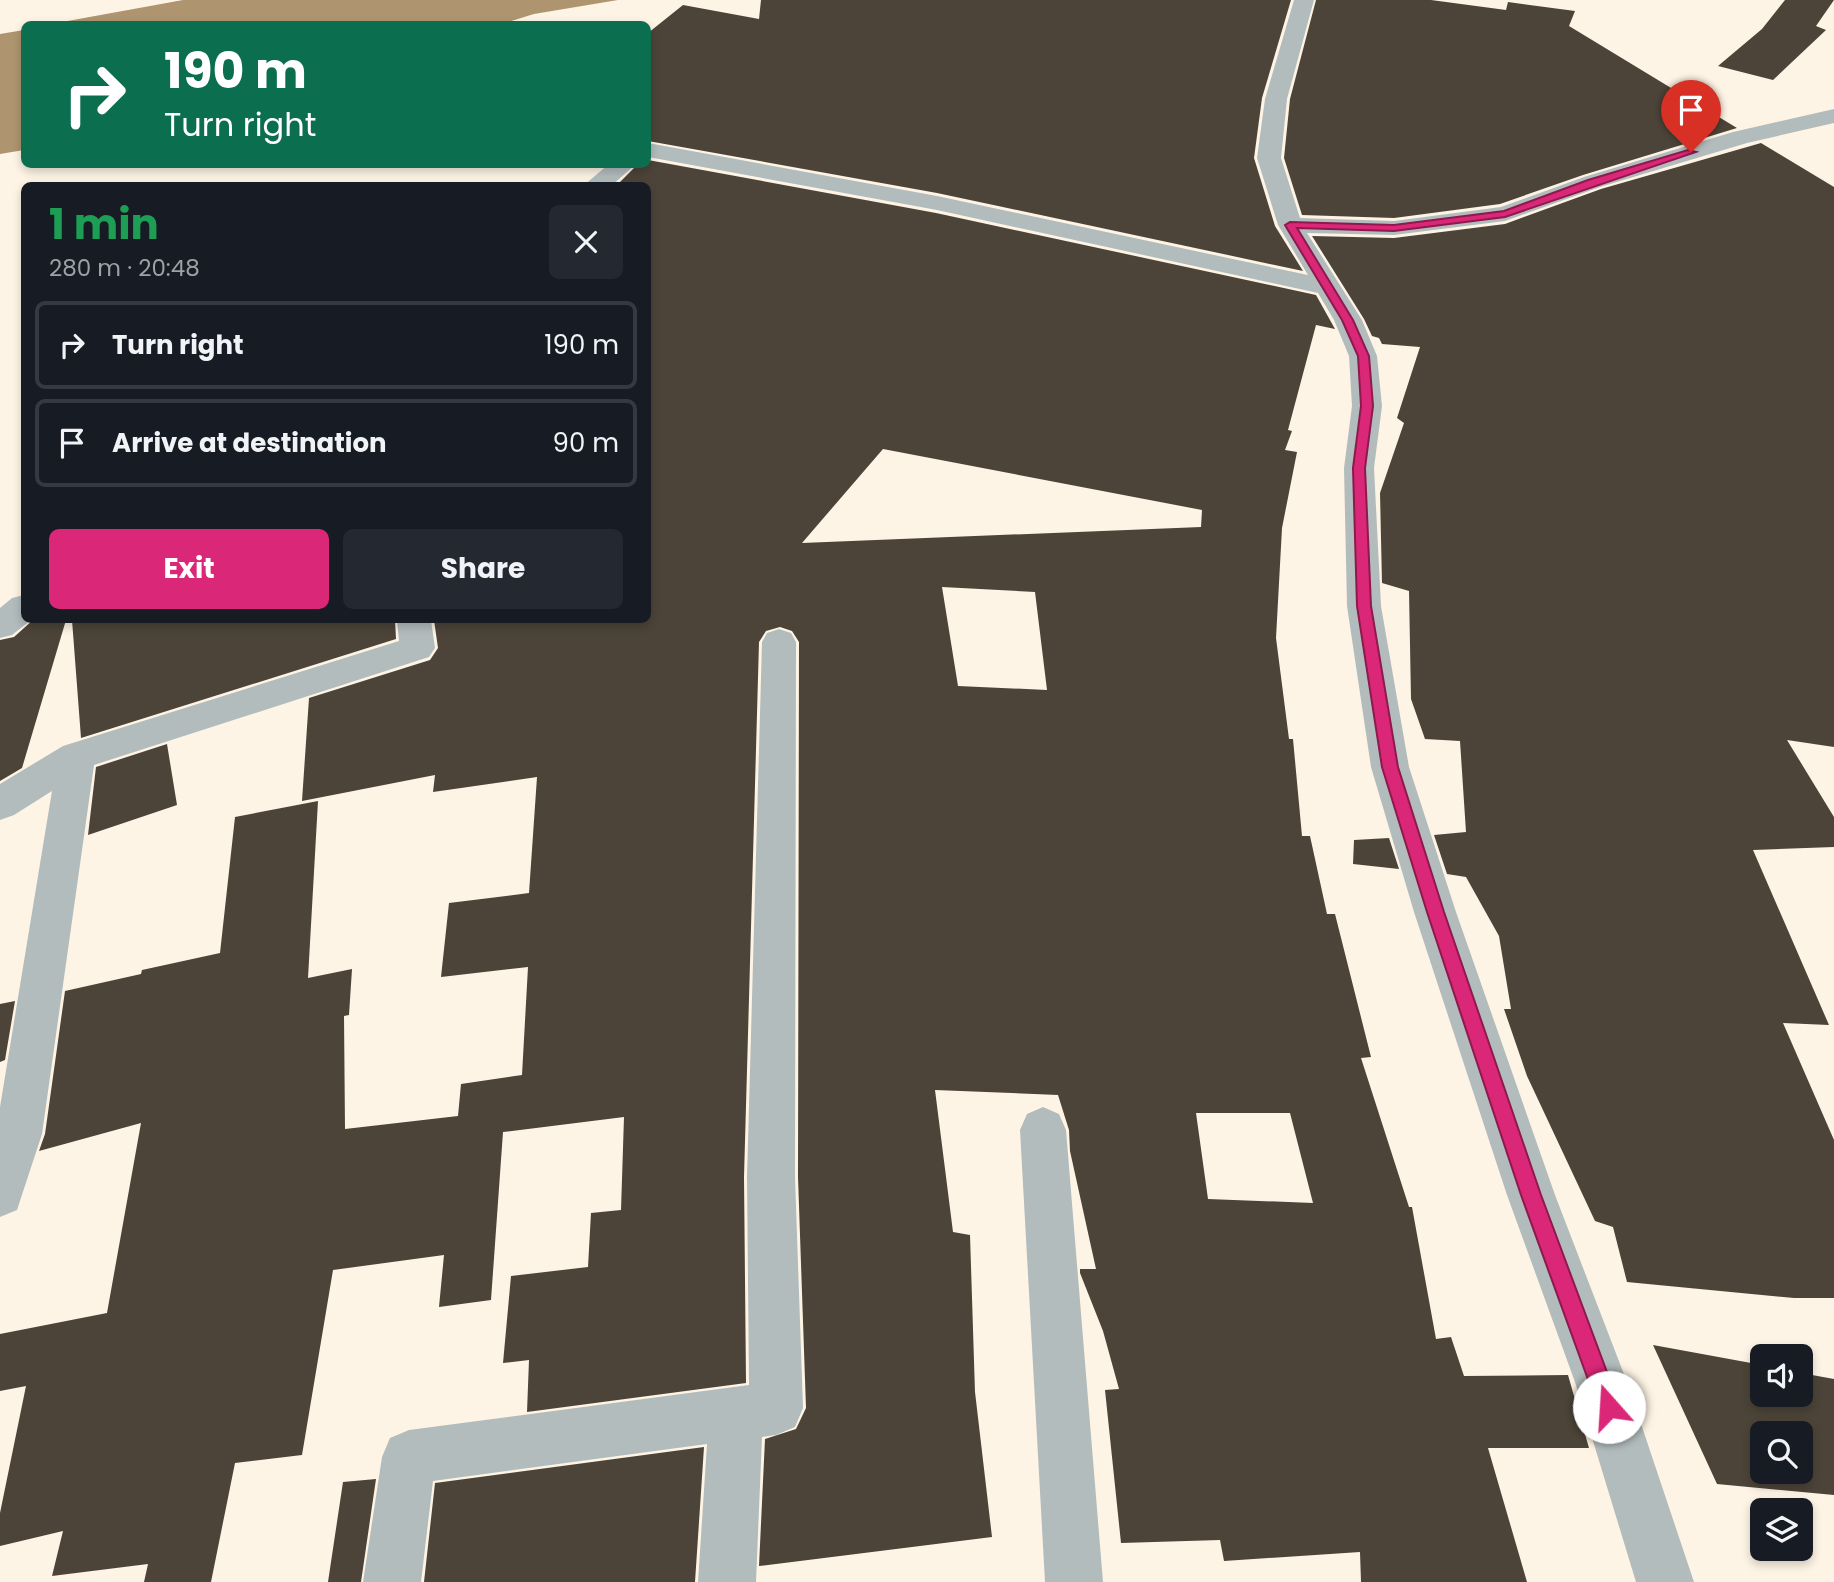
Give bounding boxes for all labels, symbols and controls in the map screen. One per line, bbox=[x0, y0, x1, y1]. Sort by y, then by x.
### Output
text: 190 m bbox=[164, 37, 307, 105]
icon: right bbox=[49, 49, 140, 140]
pin bbox=[1661, 80, 1721, 152]
icon: arrive bbox=[1672, 91, 1710, 129]
text: Turn right bbox=[164, 102, 316, 147]
text: 1 min bbox=[49, 195, 159, 254]
button: close bbox=[549, 205, 623, 279]
text: 280 m · 20:48 bbox=[49, 252, 200, 284]
icon: right bbox=[53, 326, 91, 364]
text: Turn right bbox=[112, 327, 244, 363]
text: 190 m bbox=[544, 327, 619, 363]
icon: arrive bbox=[53, 424, 91, 462]
text: Arrive at destination bbox=[112, 425, 387, 461]
text: 90 m bbox=[553, 425, 619, 461]
button: Exit bbox=[49, 529, 329, 609]
button: Share bbox=[343, 529, 623, 609]
map controls bbox=[1750, 1344, 1813, 1561]
button: sound bbox=[1750, 1344, 1813, 1407]
position arrow bbox=[1572, 1370, 1646, 1444]
button: search bbox=[1750, 1421, 1813, 1484]
button: layers bbox=[1750, 1498, 1813, 1561]

